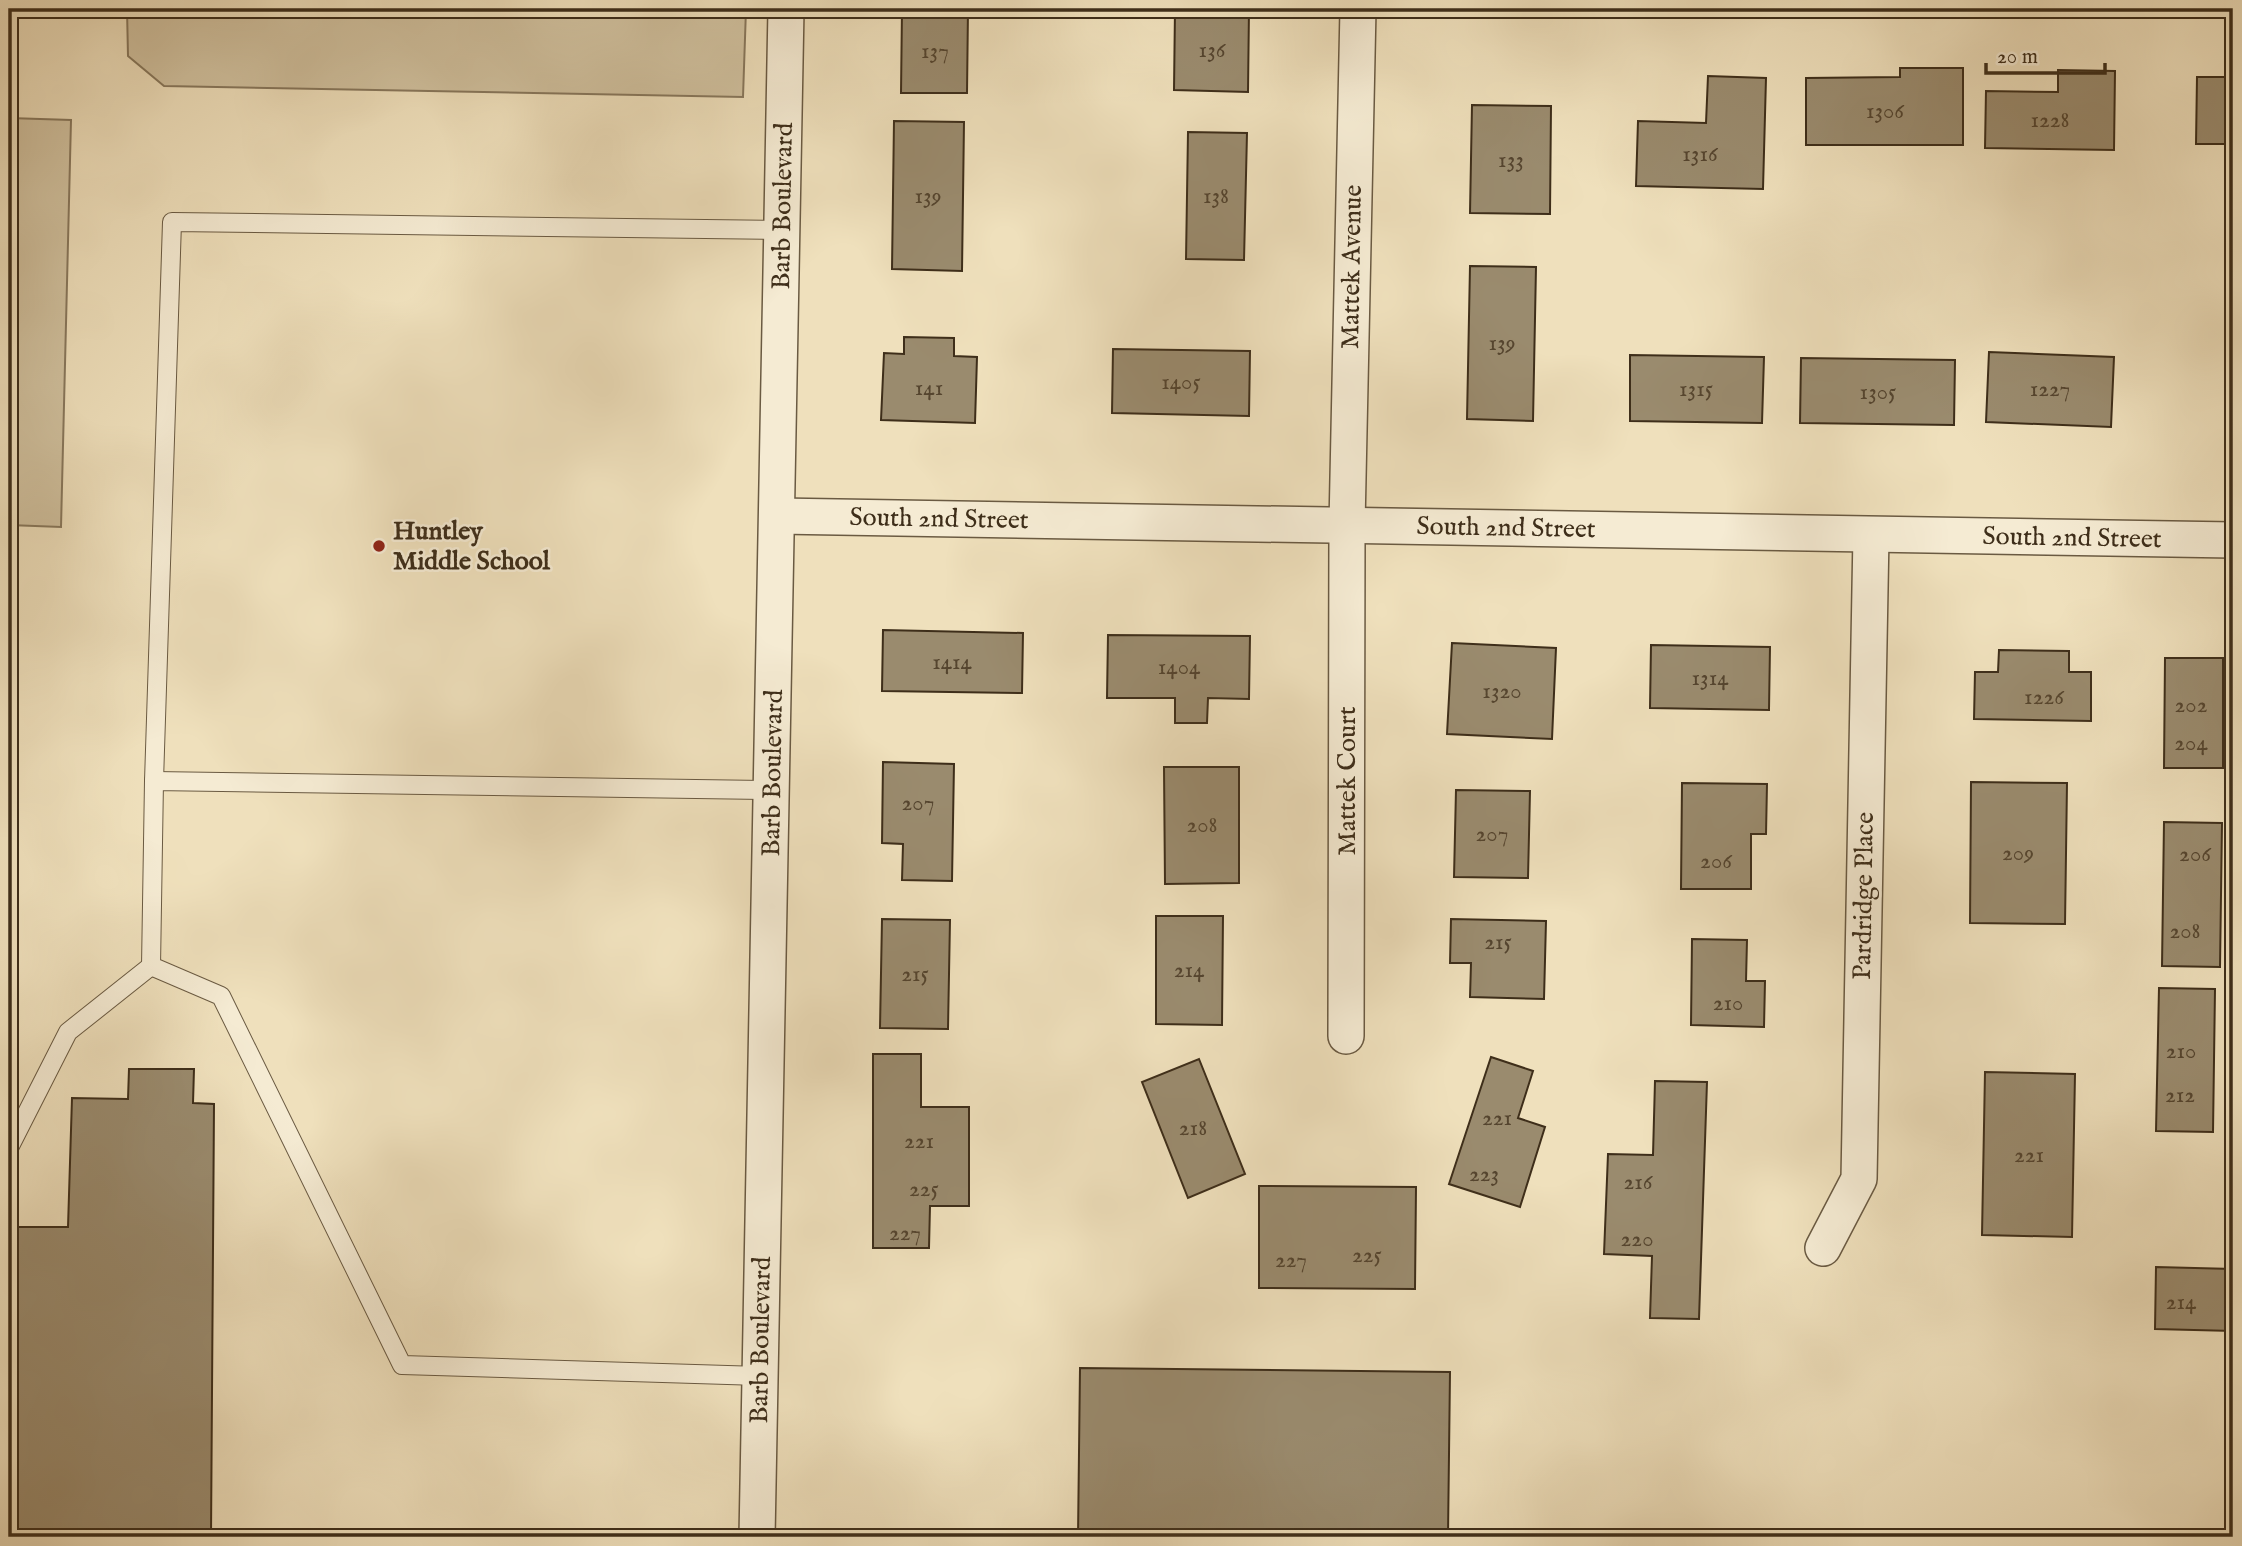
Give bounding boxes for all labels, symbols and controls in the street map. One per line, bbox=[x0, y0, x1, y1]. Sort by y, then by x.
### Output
scale bar bbox=[1986, 32, 2106, 76]
house number: 136 bbox=[1199, 36, 1227, 65]
house number: 137 bbox=[921, 37, 949, 66]
text: 20 m bbox=[1997, 44, 2038, 71]
house number: 1306 bbox=[1866, 97, 1905, 126]
house number: 1228 bbox=[2030, 106, 2070, 135]
street label: Barb Boulevard bbox=[765, 122, 801, 290]
house number: 1316 bbox=[1682, 140, 1719, 169]
house number: 133 bbox=[1498, 146, 1524, 175]
house number: 139 bbox=[914, 182, 942, 211]
house number: 138 bbox=[1203, 182, 1229, 211]
street label: Mattek Avenue bbox=[1334, 184, 1370, 350]
house number: 139 bbox=[1488, 329, 1516, 358]
house number: 1405 bbox=[1161, 368, 1201, 397]
house number: 141 bbox=[915, 374, 943, 403]
house number: 1315 bbox=[1679, 375, 1713, 404]
house number: 1227 bbox=[2030, 375, 2070, 404]
house number: 1305 bbox=[1860, 378, 1896, 407]
street label: South 2nd Street bbox=[849, 501, 1029, 537]
street label: South 2nd Street bbox=[1416, 510, 1596, 546]
place label: Huntley Middle School bbox=[393, 515, 551, 578]
street label: South 2nd Street bbox=[1982, 520, 2162, 556]
marker: Huntley Middle School bbox=[371, 538, 387, 554]
house number: 1414 bbox=[932, 648, 973, 677]
house number: 1404 bbox=[1158, 653, 1201, 682]
house number: 1314 bbox=[1691, 664, 1729, 693]
house number: 1320 bbox=[1482, 677, 1522, 706]
house number: 1226 bbox=[2024, 683, 2065, 712]
street label: Barb Boulevard bbox=[755, 689, 791, 857]
house number: 202 bbox=[2175, 691, 2207, 720]
street label: Mattek Court bbox=[1331, 706, 1364, 856]
house number: 204 bbox=[2174, 729, 2208, 758]
house number: 207 bbox=[902, 789, 934, 818]
house number: 208 bbox=[1186, 811, 1218, 840]
street label: Pardridge Place bbox=[1846, 812, 1882, 980]
house number: 207 bbox=[1476, 820, 1508, 849]
house number: 209 bbox=[2002, 839, 2034, 868]
house number: 206 bbox=[2179, 840, 2212, 869]
house number: 206 bbox=[1700, 847, 1733, 876]
house number: 208 bbox=[2169, 917, 2201, 946]
house number: 215 bbox=[1484, 928, 1512, 957]
house number: 214 bbox=[1174, 956, 1205, 985]
house number: 215 bbox=[901, 960, 929, 989]
house number: 210 bbox=[1713, 989, 1743, 1018]
house number: 210 bbox=[2166, 1037, 2196, 1066]
house number: 212 bbox=[2165, 1081, 2195, 1110]
house number: 221 bbox=[1482, 1104, 1512, 1133]
house number: 218 bbox=[1179, 1114, 1207, 1143]
house number: 221 bbox=[904, 1127, 934, 1156]
house number: 221 bbox=[2014, 1141, 2044, 1170]
house number: 223 bbox=[1469, 1160, 1499, 1189]
house number: 216 bbox=[1623, 1168, 1654, 1197]
house number: 225 bbox=[909, 1175, 939, 1204]
house number: 227 bbox=[889, 1219, 921, 1248]
house number: 220 bbox=[1621, 1225, 1653, 1254]
house number: 225 bbox=[1352, 1241, 1382, 1270]
house number: 227 bbox=[1275, 1246, 1307, 1275]
street label: Barb Boulevard bbox=[743, 1256, 779, 1424]
house number: 214 bbox=[2166, 1288, 2197, 1317]

